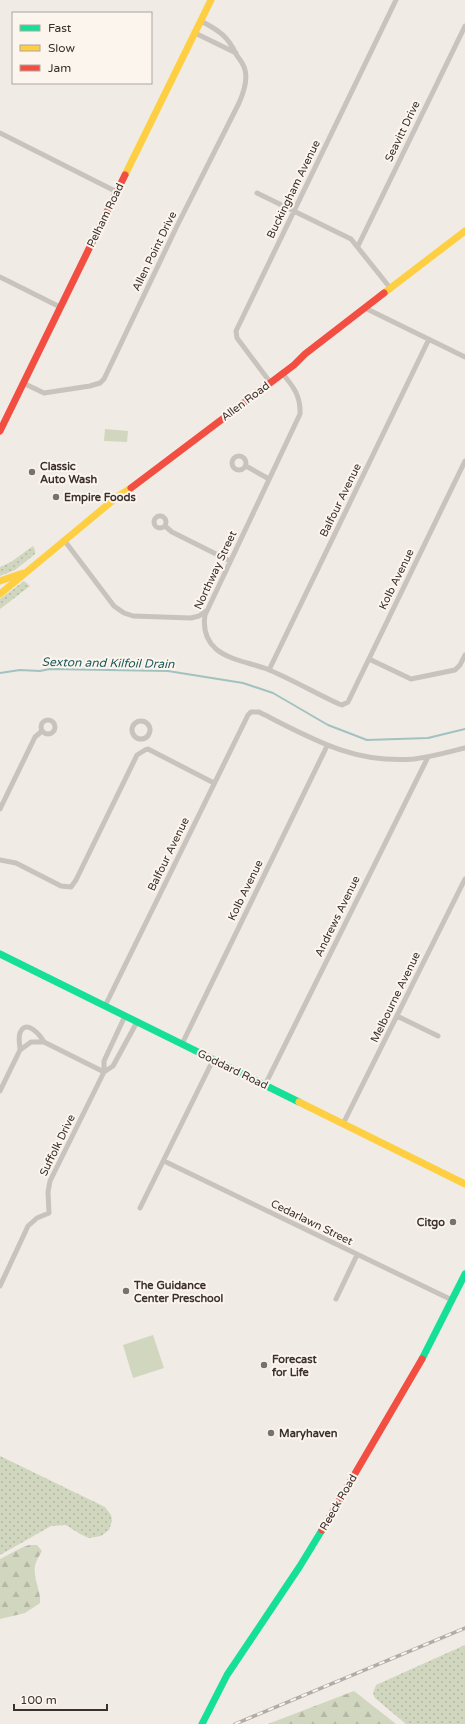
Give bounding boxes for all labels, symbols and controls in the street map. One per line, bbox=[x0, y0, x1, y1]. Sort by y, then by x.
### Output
legend bbox=[12, 12, 152, 84]
text: Fast bbox=[48, 21, 72, 35]
text: Slow bbox=[48, 41, 75, 55]
text: Jam bbox=[48, 61, 71, 75]
street label: Seavitt Drive bbox=[382, 99, 423, 164]
street label: Buckingham Avenue bbox=[264, 138, 323, 240]
street label: Pelham Road bbox=[84, 181, 127, 249]
street label: Allen Point Drive bbox=[130, 209, 179, 293]
street label: Allen Road bbox=[219, 379, 272, 424]
place label: Classic Auto Wash bbox=[40, 460, 98, 486]
street label: Balfour Avenue bbox=[317, 461, 364, 539]
marker: Classic Auto Wash bbox=[27, 467, 37, 477]
place label: Empire Foods bbox=[64, 491, 136, 505]
marker: Empire Foods bbox=[51, 492, 61, 502]
street label: Northway Street bbox=[192, 529, 239, 612]
street label: Kolb Avenue bbox=[376, 547, 417, 612]
water label: Sexton and Kilfoil Drain bbox=[42, 655, 175, 671]
street label: Balfour Avenue bbox=[145, 815, 192, 893]
street label: Kolb Avenue bbox=[225, 858, 266, 923]
street label: Andrews Avenue bbox=[312, 874, 363, 959]
street label: Melbourne Avenue bbox=[368, 950, 423, 1045]
street label: Goddard Road bbox=[196, 1047, 270, 1092]
street label: Suffolk Drive bbox=[37, 1112, 78, 1178]
street label: Cedarlawn Street bbox=[269, 1197, 355, 1248]
place label: Citgo bbox=[417, 1216, 445, 1230]
marker: Citgo bbox=[448, 1217, 458, 1227]
place label: The Guidance Center Preschool bbox=[133, 1279, 223, 1305]
marker: The Guidance Center Preschool bbox=[121, 1286, 131, 1296]
place label: Forecast for Life bbox=[271, 1353, 317, 1379]
marker: Forecast for Life bbox=[259, 1360, 269, 1370]
place label: Maryhaven bbox=[279, 1427, 338, 1441]
marker: Maryhaven bbox=[266, 1428, 276, 1438]
street label: Reeck Road bbox=[317, 1472, 360, 1533]
scale bar bbox=[14, 1686, 107, 1712]
text: 100 m bbox=[20, 1693, 57, 1707]

